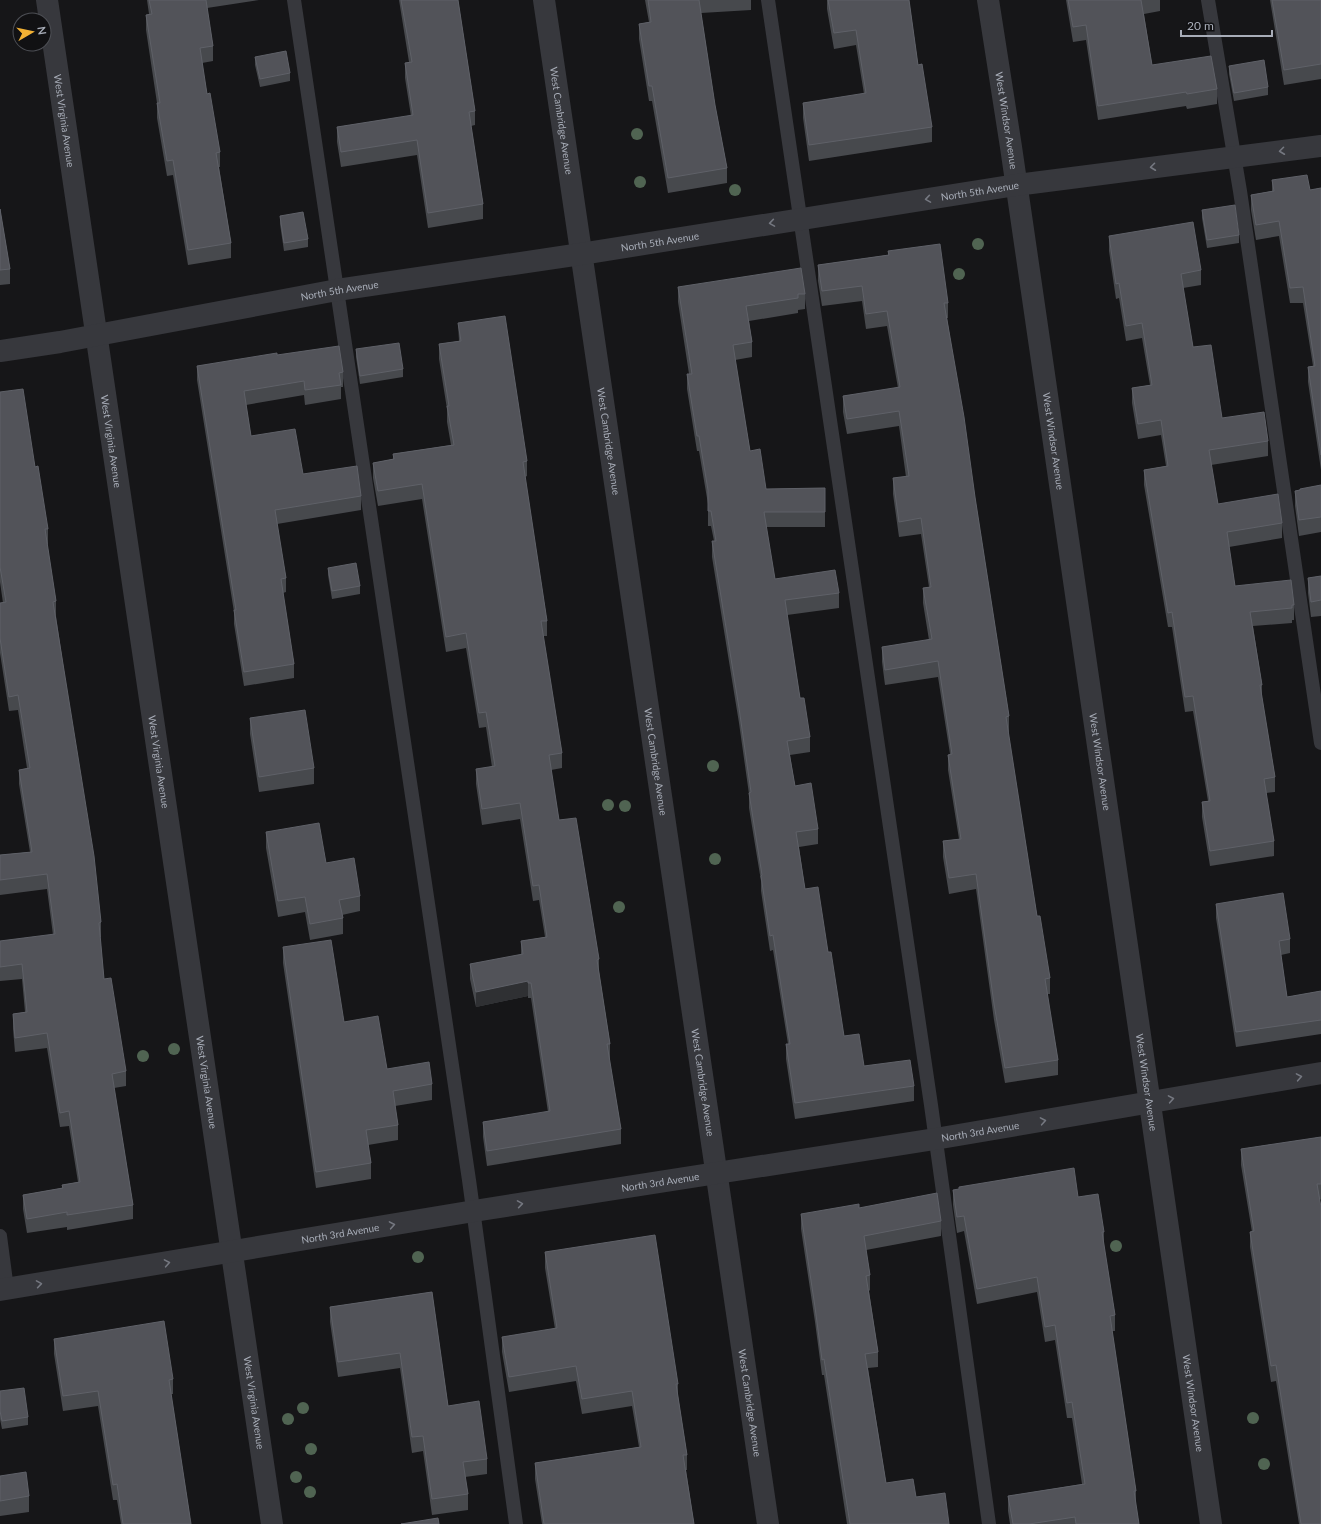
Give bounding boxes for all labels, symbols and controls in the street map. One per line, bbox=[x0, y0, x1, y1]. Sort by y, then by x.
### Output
north arrow bbox=[12, 12, 52, 52]
scale bar bbox=[1181, 12, 1272, 38]
text: 20 m bbox=[1187, 18, 1214, 33]
text: N bbox=[35, 25, 49, 36]
street label: West Cambridge Avenue bbox=[548, 66, 576, 175]
street label: West Windsor Avenue bbox=[993, 71, 1020, 170]
street label: West Virginia Avenue bbox=[52, 73, 77, 168]
one-way arrow bbox=[1279, 146, 1285, 155]
one-way arrow bbox=[1150, 162, 1156, 171]
street label: North 5th Avenue bbox=[940, 179, 1020, 203]
one-way arrow bbox=[924, 194, 931, 203]
one-way arrow bbox=[768, 219, 775, 227]
street label: North 5th Avenue bbox=[620, 229, 700, 254]
street label: North 5th Avenue bbox=[300, 278, 379, 303]
street label: West Cambridge Avenue bbox=[595, 387, 623, 496]
street label: West Windsor Avenue bbox=[1041, 392, 1067, 491]
street label: West Virginia Avenue bbox=[99, 394, 124, 489]
street label: West Cambridge Avenue bbox=[642, 707, 670, 816]
street label: West Windsor Avenue bbox=[1087, 712, 1113, 811]
street label: West Virginia Avenue bbox=[146, 714, 172, 809]
street label: West Cambridge Avenue bbox=[689, 1028, 717, 1137]
street label: West Windsor Avenue bbox=[1134, 1033, 1160, 1132]
street label: West Virginia Avenue bbox=[194, 1035, 220, 1130]
one-way arrow bbox=[1296, 1073, 1302, 1082]
one-way arrow bbox=[1168, 1096, 1174, 1104]
one-way arrow bbox=[1040, 1117, 1046, 1126]
street label: North 3rd Avenue bbox=[940, 1119, 1020, 1144]
street label: North 3rd Avenue bbox=[620, 1170, 700, 1194]
one-way arrow bbox=[517, 1200, 523, 1209]
street label: North 3rd Avenue bbox=[300, 1221, 380, 1246]
one-way arrow bbox=[389, 1221, 395, 1230]
one-way arrow bbox=[164, 1259, 170, 1268]
one-way arrow bbox=[35, 1280, 42, 1289]
street label: West Cambridge Avenue bbox=[736, 1348, 764, 1457]
street label: West Windsor Avenue bbox=[1180, 1354, 1206, 1452]
street label: West Virginia Avenue bbox=[242, 1355, 267, 1450]

